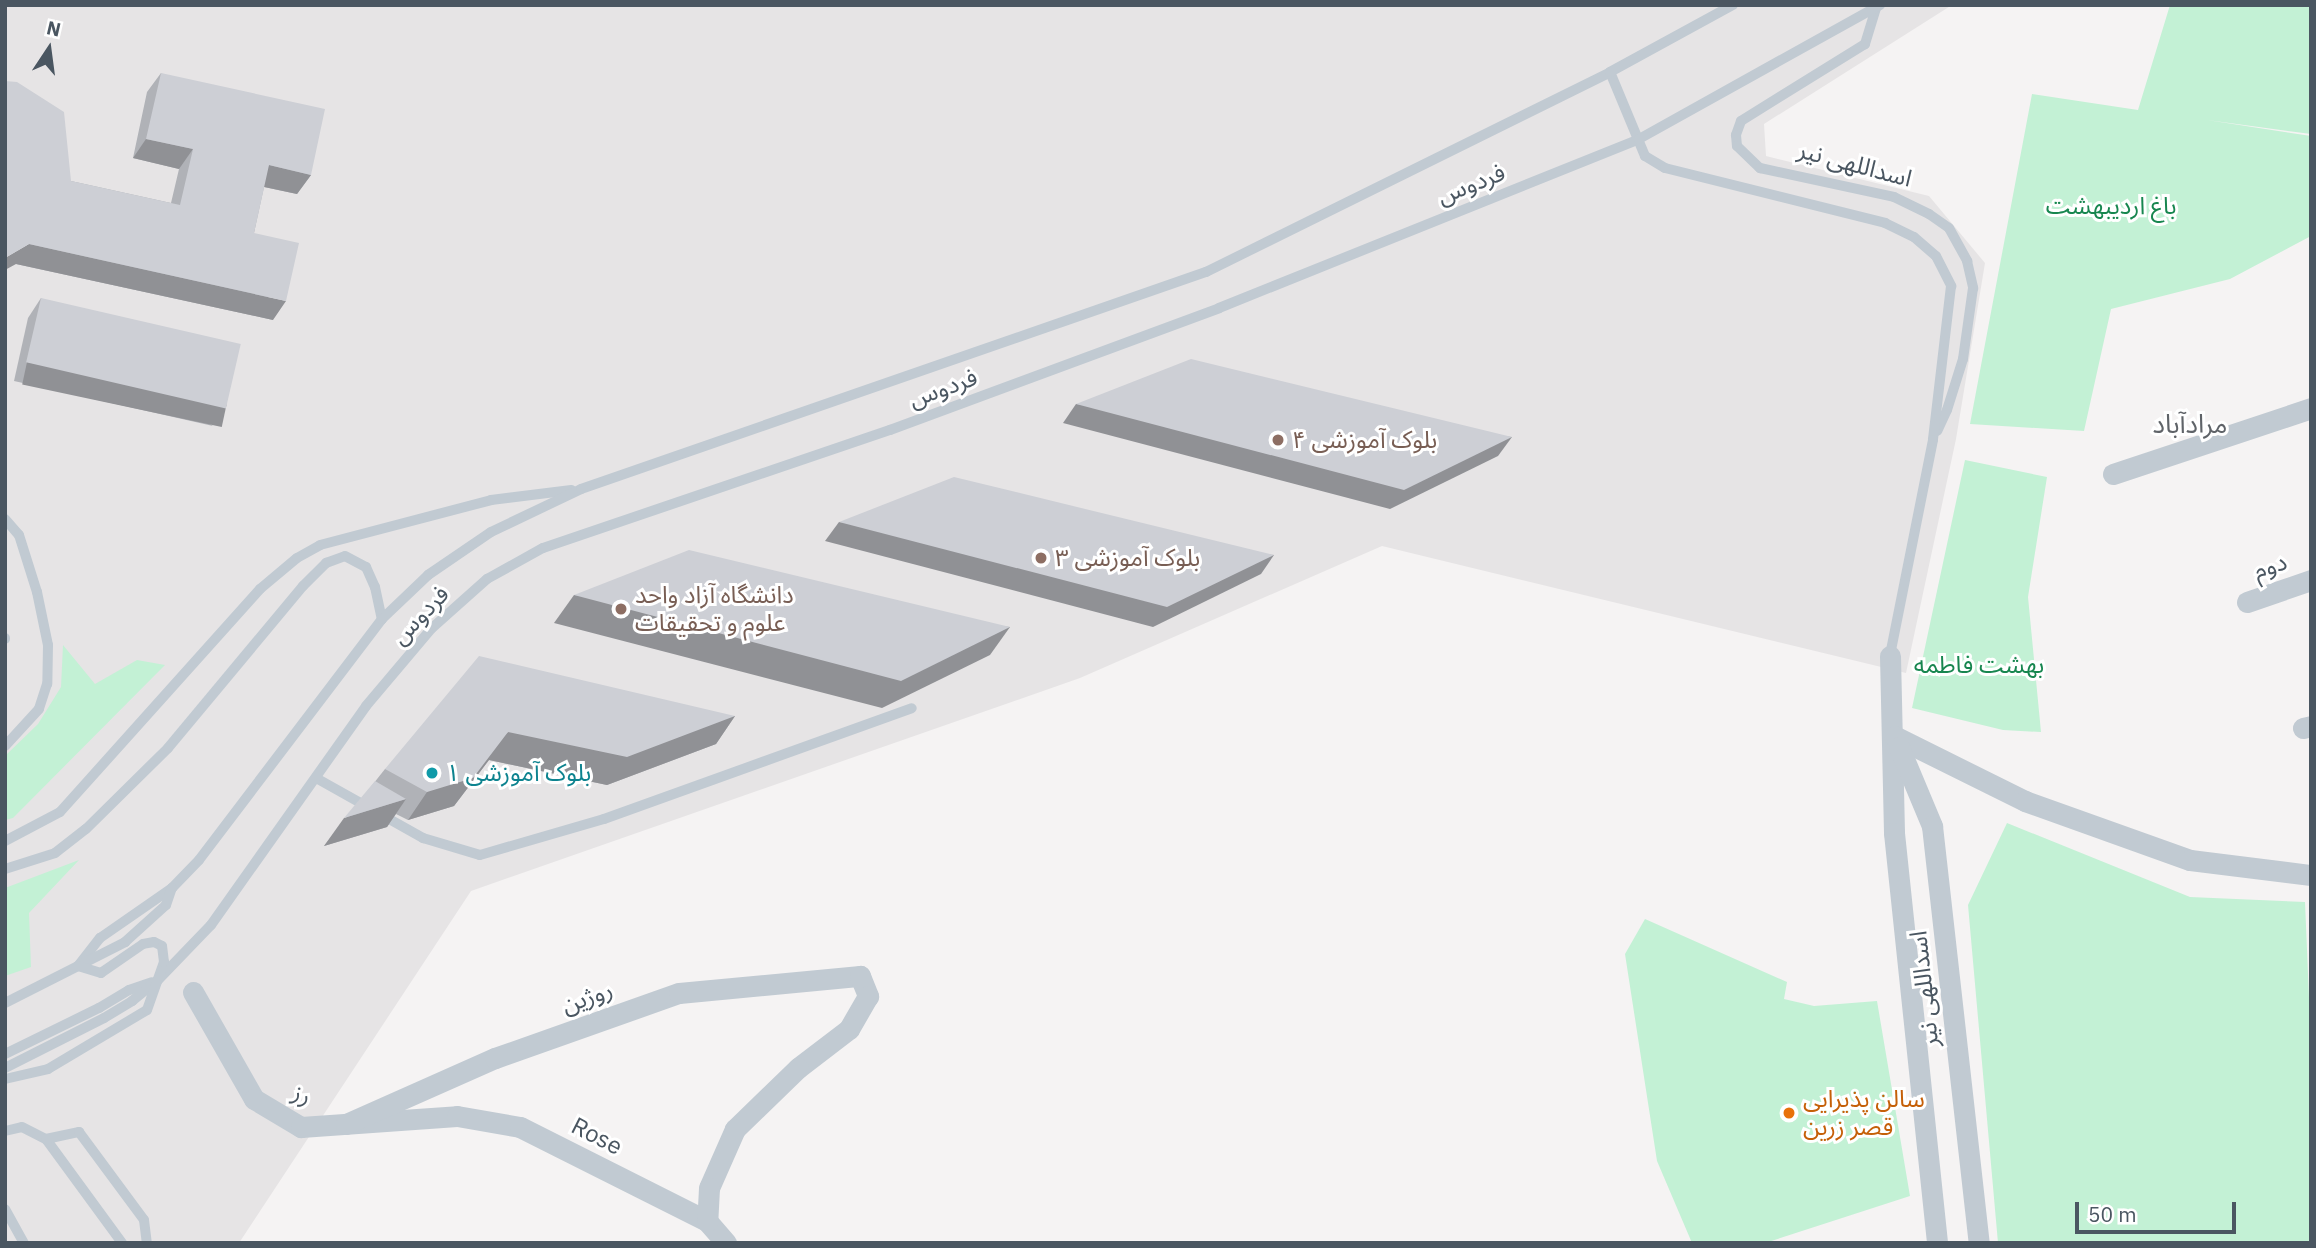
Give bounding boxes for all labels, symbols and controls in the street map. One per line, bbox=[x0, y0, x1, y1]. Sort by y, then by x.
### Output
north arrow bbox=[14, 14, 84, 84]
text: N bbox=[44, 15, 63, 42]
street label: اسداللهی نیر bbox=[1795, 135, 1915, 193]
street label: فردوس bbox=[1433, 157, 1509, 211]
park label: باغ اردیبهشت bbox=[2046, 192, 2176, 220]
street label: فردوس bbox=[905, 362, 981, 414]
district label: مرادآباد bbox=[2153, 408, 2227, 440]
place label: بلوک آموزشی ۴ bbox=[1292, 426, 1437, 454]
marker: بلوک آموزشی ۴ bbox=[1270, 432, 1286, 448]
place label: بلوک آموزشی ۳ bbox=[1055, 544, 1200, 572]
street label: دوم bbox=[2249, 547, 2291, 585]
marker: بلوک آموزشی ۳ bbox=[1033, 550, 1049, 566]
street label: فردوس bbox=[385, 580, 455, 650]
place label: دانشگاه آزاد واحد علوم و تحقیقات bbox=[635, 581, 794, 637]
marker: دانشگاه آزاد واحد علوم و تحقیقات bbox=[613, 601, 629, 617]
park label: بهشت فاطمه bbox=[1914, 651, 2044, 679]
place label: بلوک آموزشی ۱ bbox=[446, 759, 591, 787]
marker: بلوک آموزشی ۱ bbox=[424, 765, 440, 781]
street label: اسداللهی نیر bbox=[1904, 929, 1944, 1049]
street label: روژین bbox=[557, 975, 617, 1019]
street label: رز bbox=[288, 1077, 316, 1111]
place label: سالن پذیرایی قصر زرین bbox=[1803, 1085, 1925, 1141]
marker: سالن پذیرایی قصر زرین bbox=[1781, 1105, 1797, 1121]
street label: Rose bbox=[567, 1111, 627, 1161]
scale bar bbox=[2078, 1188, 2239, 1232]
text: 50 m bbox=[2088, 1200, 2137, 1228]

